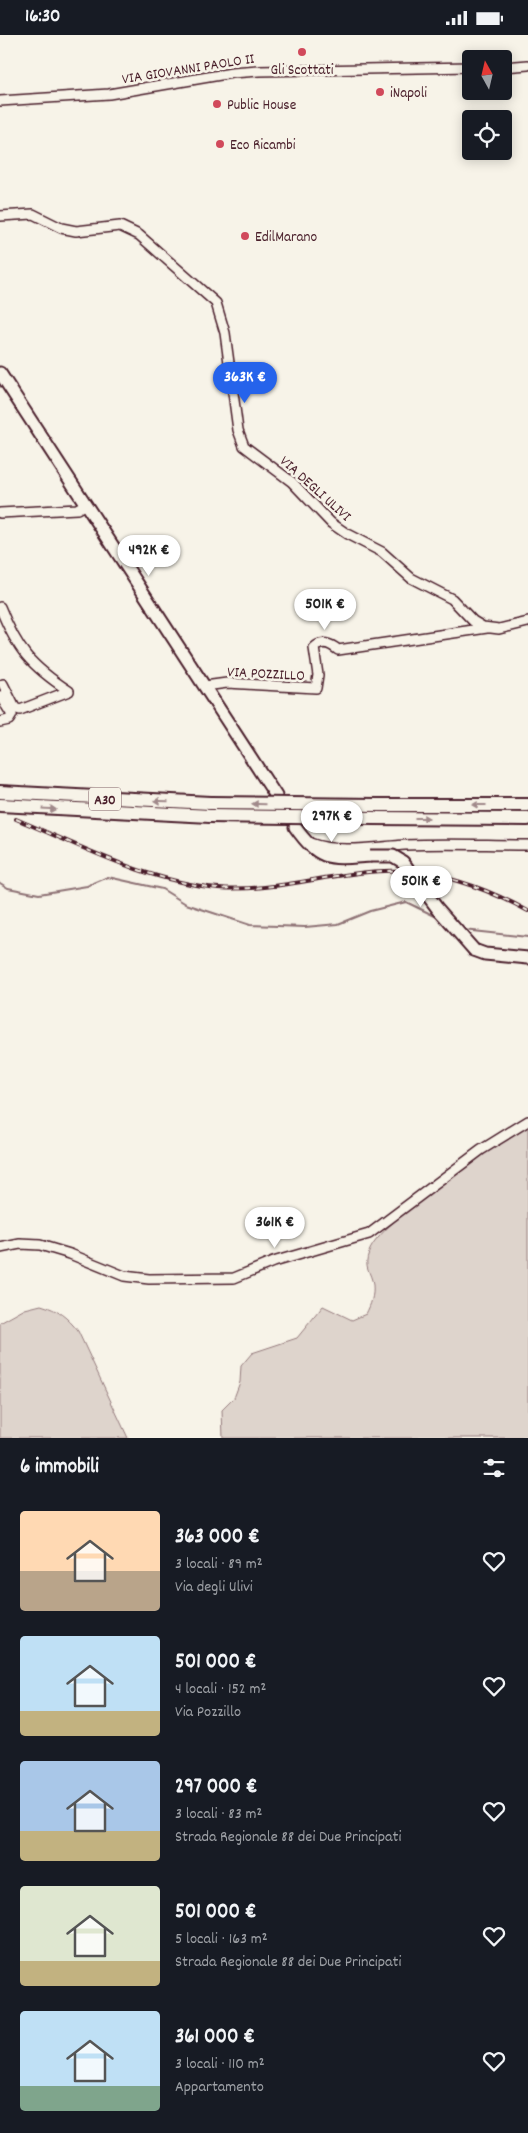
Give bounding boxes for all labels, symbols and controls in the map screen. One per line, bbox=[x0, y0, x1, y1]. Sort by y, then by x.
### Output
text: 16:30 bbox=[25, 4, 60, 31]
marker: Gli Scottati bbox=[296, 46, 308, 58]
street label: VIA GIOVANNI PAOLO II bbox=[121, 49, 256, 91]
north arrow bbox=[462, 50, 512, 100]
map controls bbox=[462, 50, 512, 160]
place label: Gli Scottati bbox=[270, 60, 334, 82]
place label: iNapoli bbox=[390, 83, 427, 105]
marker: iNapoli bbox=[374, 86, 386, 98]
place label: Public House bbox=[227, 95, 297, 117]
marker: Public House bbox=[211, 98, 223, 110]
button: locate bbox=[462, 110, 512, 160]
place label: Eco Ricambi bbox=[230, 135, 296, 157]
marker: Eco Ricambi bbox=[214, 138, 226, 150]
place label: EdilMarano bbox=[255, 227, 318, 249]
marker: EdilMarano bbox=[239, 230, 251, 242]
pin: 363K € bbox=[204, 361, 286, 404]
text: 363K € bbox=[224, 366, 266, 389]
street label: VIA DEGLI ULIVI bbox=[274, 451, 356, 528]
pin: 492K € bbox=[108, 535, 190, 577]
text: 492K € bbox=[129, 539, 169, 562]
pin: 501K € bbox=[284, 589, 366, 631]
text: 501K € bbox=[305, 593, 345, 616]
street label: VIA POZZILLO bbox=[227, 662, 305, 688]
road number: A30 bbox=[89, 787, 121, 811]
one-way arrow bbox=[153, 797, 169, 805]
one-way arrow bbox=[250, 800, 266, 808]
pin: 297K € bbox=[291, 801, 373, 843]
one-way arrow bbox=[471, 801, 487, 809]
text: 297K € bbox=[312, 805, 352, 828]
one-way arrow bbox=[41, 806, 57, 814]
one-way arrow bbox=[415, 814, 431, 822]
pin: 501K € bbox=[380, 865, 462, 908]
text: 501K € bbox=[401, 870, 441, 893]
pin: 361K € bbox=[234, 1207, 316, 1249]
text: 361K € bbox=[256, 1211, 294, 1234]
text: 6 immobili bbox=[20, 1453, 99, 1483]
icon: filters bbox=[480, 1454, 508, 1482]
text: 363 000 € bbox=[175, 1523, 260, 1553]
icon: home bbox=[60, 1531, 120, 1591]
icon: heart bbox=[480, 1547, 508, 1575]
text: 3 locali · 89 m² bbox=[175, 1553, 263, 1576]
text: Via degli Ulivi bbox=[175, 1576, 253, 1599]
text: 501 000 € bbox=[175, 1648, 256, 1678]
icon: home bbox=[60, 1656, 120, 1716]
icon: heart bbox=[480, 1672, 508, 1700]
text: 4 locali · 152 m² bbox=[175, 1678, 266, 1701]
text: Via Pozzillo bbox=[175, 1701, 241, 1724]
text: 297 000 € bbox=[175, 1773, 258, 1803]
icon: home bbox=[60, 1781, 120, 1841]
icon: heart bbox=[480, 1797, 508, 1825]
text: 3 locali · 83 m² bbox=[175, 1803, 262, 1826]
text: Strada Regionale 88 dei Due Principati bbox=[175, 1826, 401, 1849]
text: 501 000 € bbox=[175, 1898, 256, 1928]
icon: home bbox=[60, 1906, 120, 1966]
icon: heart bbox=[480, 1922, 508, 1950]
text: 5 locali · 163 m² bbox=[175, 1928, 268, 1951]
text: Strada Regionale 88 dei Due Principati bbox=[175, 1951, 401, 1974]
text: 361 000 € bbox=[175, 2023, 255, 2053]
icon: home bbox=[60, 2031, 120, 2091]
icon: heart bbox=[480, 2047, 508, 2075]
text: 3 locali · 110 m² bbox=[175, 2053, 265, 2076]
text: Appartamento bbox=[175, 2076, 264, 2099]

